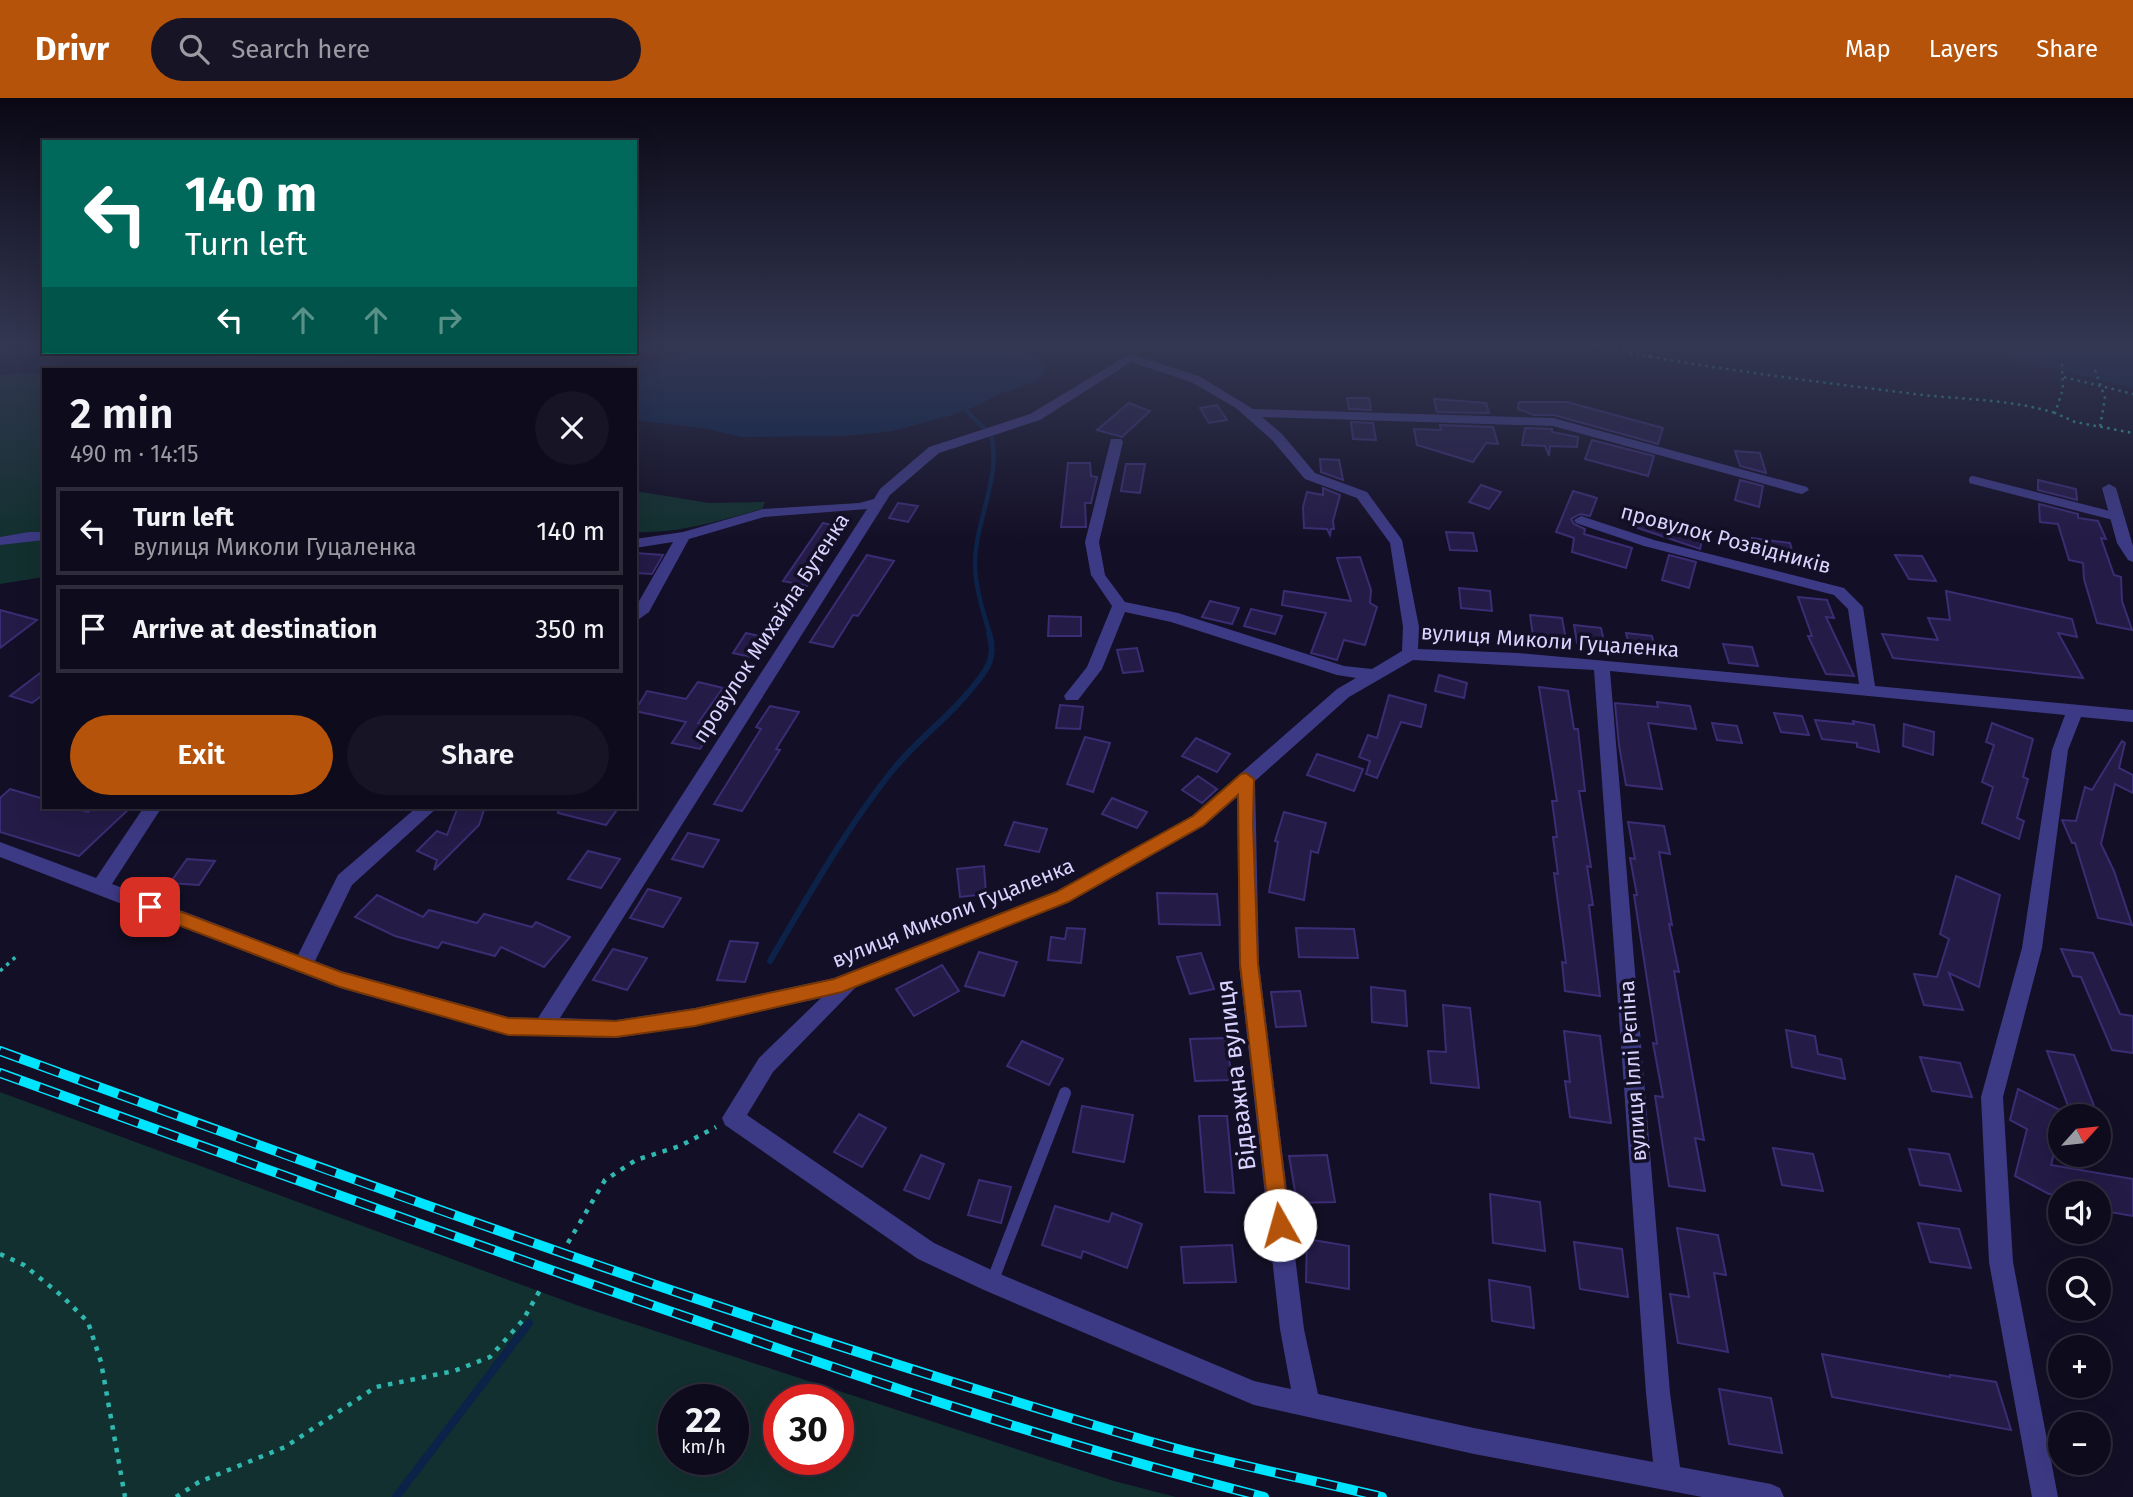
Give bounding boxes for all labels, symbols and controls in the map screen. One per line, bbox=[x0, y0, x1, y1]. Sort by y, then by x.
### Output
search box bbox=[151, 18, 641, 81]
text: Drivr bbox=[35, 29, 109, 69]
icon: search bbox=[175, 30, 213, 68]
text: Search here bbox=[231, 34, 370, 65]
text: Map bbox=[1845, 35, 1891, 63]
text: Layers bbox=[1929, 35, 1998, 63]
text: Share bbox=[2036, 35, 2098, 63]
text: 140 m bbox=[185, 165, 317, 224]
icon: left bbox=[70, 168, 161, 259]
text: Turn left bbox=[185, 225, 307, 263]
icon: left bbox=[211, 301, 249, 339]
icon: ahead bbox=[284, 301, 322, 339]
icon: ahead bbox=[357, 301, 395, 339]
icon: right bbox=[430, 301, 468, 339]
text: 2 min bbox=[70, 389, 174, 439]
button: close bbox=[535, 391, 609, 465]
text: 490 m · 14:15 bbox=[70, 440, 198, 468]
street label: провулок Розвідників bbox=[1618, 498, 1834, 580]
text: Turn left bbox=[133, 502, 234, 533]
street label: провулок Михайла Бутенка bbox=[687, 508, 855, 748]
icon: left bbox=[74, 512, 112, 550]
text: 140 m bbox=[536, 516, 605, 547]
text: вулиця Миколи Гуцаленка bbox=[133, 533, 416, 561]
icon: arrive bbox=[74, 610, 112, 648]
text: Arrive at destination bbox=[133, 614, 377, 645]
text: 350 m bbox=[535, 614, 605, 645]
street label: вулиця Миколи Гуцаленка bbox=[1420, 619, 1680, 663]
button: Exit bbox=[70, 715, 333, 795]
button: Share bbox=[347, 715, 609, 795]
street label: вулиця Миколи Гуцаленка bbox=[828, 852, 1078, 974]
pin bbox=[120, 877, 180, 937]
icon: arrive bbox=[131, 888, 169, 926]
street label: Відважна вулиця bbox=[1210, 978, 1262, 1172]
street label: вулиця Іллі Рєпіна bbox=[1614, 980, 1652, 1162]
north arrow bbox=[2048, 1104, 2110, 1167]
map controls bbox=[2048, 1104, 2111, 1475]
button: sound bbox=[2048, 1181, 2111, 1244]
position arrow bbox=[1243, 1188, 1317, 1262]
button: search bbox=[2048, 1258, 2111, 1321]
button: + bbox=[2048, 1335, 2111, 1398]
speed limit sign: 30 bbox=[763, 1384, 854, 1475]
text: 22 bbox=[685, 1399, 722, 1441]
button: − bbox=[2048, 1412, 2111, 1475]
text: km/h bbox=[681, 1436, 726, 1458]

